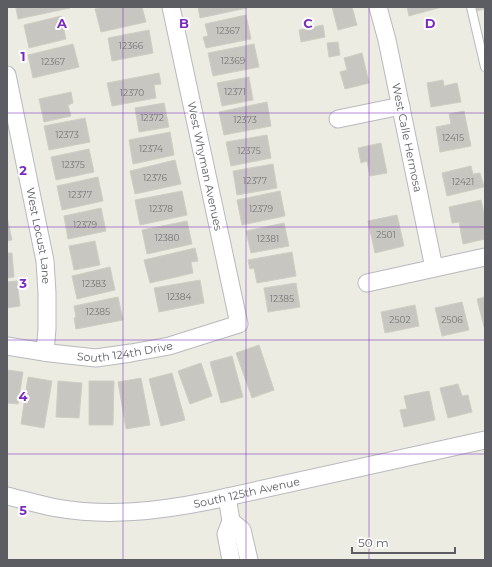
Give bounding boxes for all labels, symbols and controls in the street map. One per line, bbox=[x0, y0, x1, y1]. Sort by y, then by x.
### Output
text: A bbox=[56, 15, 68, 31]
text: B bbox=[179, 15, 189, 31]
text: C bbox=[303, 15, 313, 31]
text: D bbox=[425, 15, 436, 31]
house number: 12367 bbox=[216, 25, 240, 36]
house number: 12366 bbox=[119, 40, 144, 51]
text: 1 bbox=[20, 48, 26, 64]
house number: 12369 bbox=[221, 55, 246, 66]
house number: 12367 bbox=[41, 56, 65, 67]
street label: West Calle Hermosa bbox=[389, 82, 425, 194]
house number: 12371 bbox=[224, 86, 246, 97]
house number: 12370 bbox=[120, 87, 144, 98]
street label: West Whyman Avenues bbox=[184, 100, 226, 232]
house number: 12372 bbox=[140, 112, 164, 123]
house number: 12373 bbox=[233, 114, 257, 125]
house number: 12373 bbox=[55, 129, 79, 140]
house number: 12415 bbox=[442, 132, 464, 143]
house number: 12374 bbox=[139, 143, 163, 154]
house number: 12375 bbox=[237, 145, 261, 156]
house number: 12375 bbox=[61, 159, 85, 170]
text: 2 bbox=[19, 162, 27, 178]
house number: 12376 bbox=[143, 172, 167, 183]
house number: 12377 bbox=[243, 175, 267, 186]
house number: 12421 bbox=[452, 176, 474, 187]
street label: West Locust Lane bbox=[23, 186, 53, 285]
house number: 12377 bbox=[68, 189, 92, 200]
house number: 12378 bbox=[149, 203, 173, 214]
house number: 12379 bbox=[249, 203, 274, 214]
house number: 12379 bbox=[73, 219, 98, 230]
house number: 2501 bbox=[376, 229, 396, 240]
house number: 12380 bbox=[154, 232, 180, 243]
house number: 12381 bbox=[257, 233, 279, 244]
text: 3 bbox=[18, 275, 27, 291]
house number: 12383 bbox=[82, 278, 106, 289]
house number: 12384 bbox=[166, 291, 192, 302]
house number: 12385 bbox=[270, 293, 294, 304]
house number: 12385 bbox=[86, 306, 110, 317]
house number: 2502 bbox=[389, 314, 411, 325]
house number: 2506 bbox=[441, 314, 463, 325]
street label: South 124th Drive bbox=[76, 338, 175, 365]
text: 4 bbox=[19, 388, 28, 404]
street label: South 125th Avenue bbox=[192, 474, 302, 511]
text: 5 bbox=[19, 502, 27, 518]
scale bar bbox=[352, 529, 455, 555]
text: 50 m bbox=[358, 535, 389, 550]

